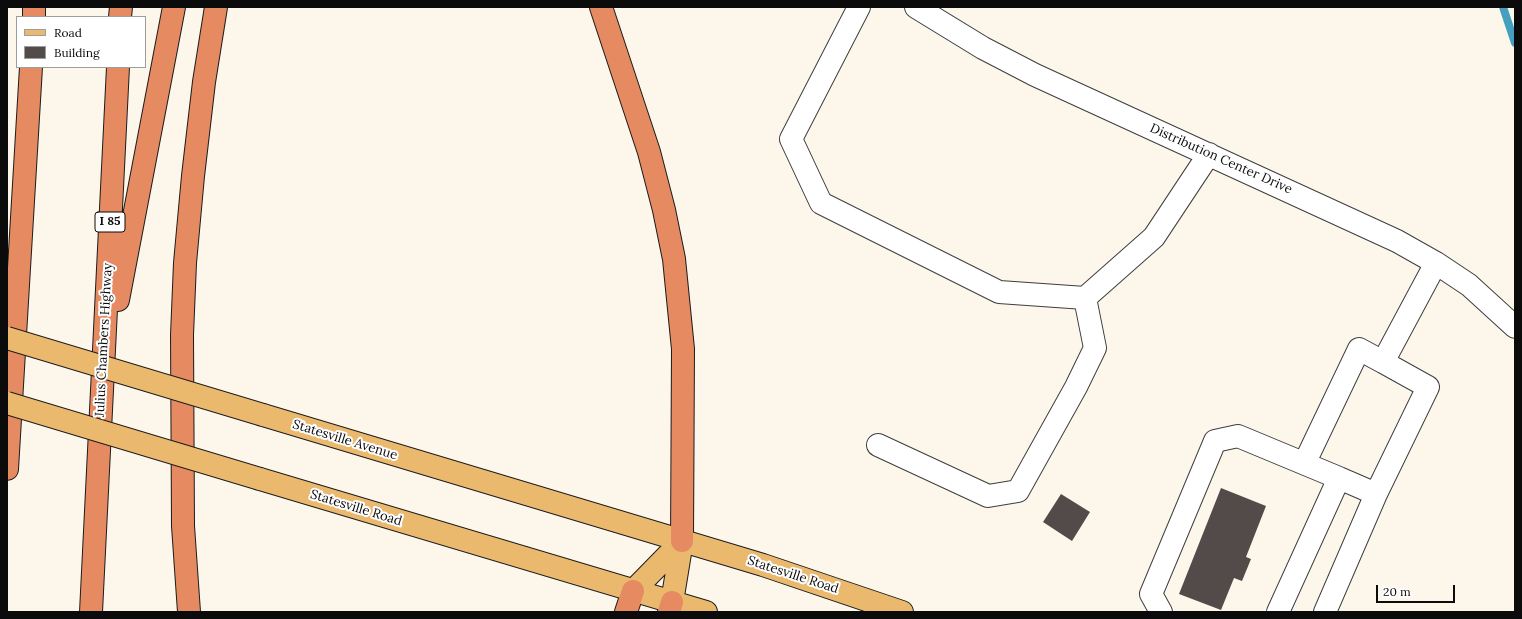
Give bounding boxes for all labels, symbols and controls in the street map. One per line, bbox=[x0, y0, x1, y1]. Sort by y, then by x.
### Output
legend bbox=[16, 16, 146, 68]
text: Road bbox=[54, 25, 82, 40]
text: Building bbox=[54, 45, 100, 60]
street label: Distribution Center Drive bbox=[1147, 121, 1295, 197]
road number: I 85 bbox=[95, 212, 125, 232]
street label: Julius Chambers Highway bbox=[92, 262, 116, 418]
street label: Statesville Avenue bbox=[291, 417, 399, 463]
street label: Statesville Road bbox=[308, 487, 404, 529]
street label: Statesville Road bbox=[745, 553, 841, 597]
scale bar bbox=[1378, 577, 1457, 603]
text: 20 m bbox=[1383, 584, 1411, 599]

